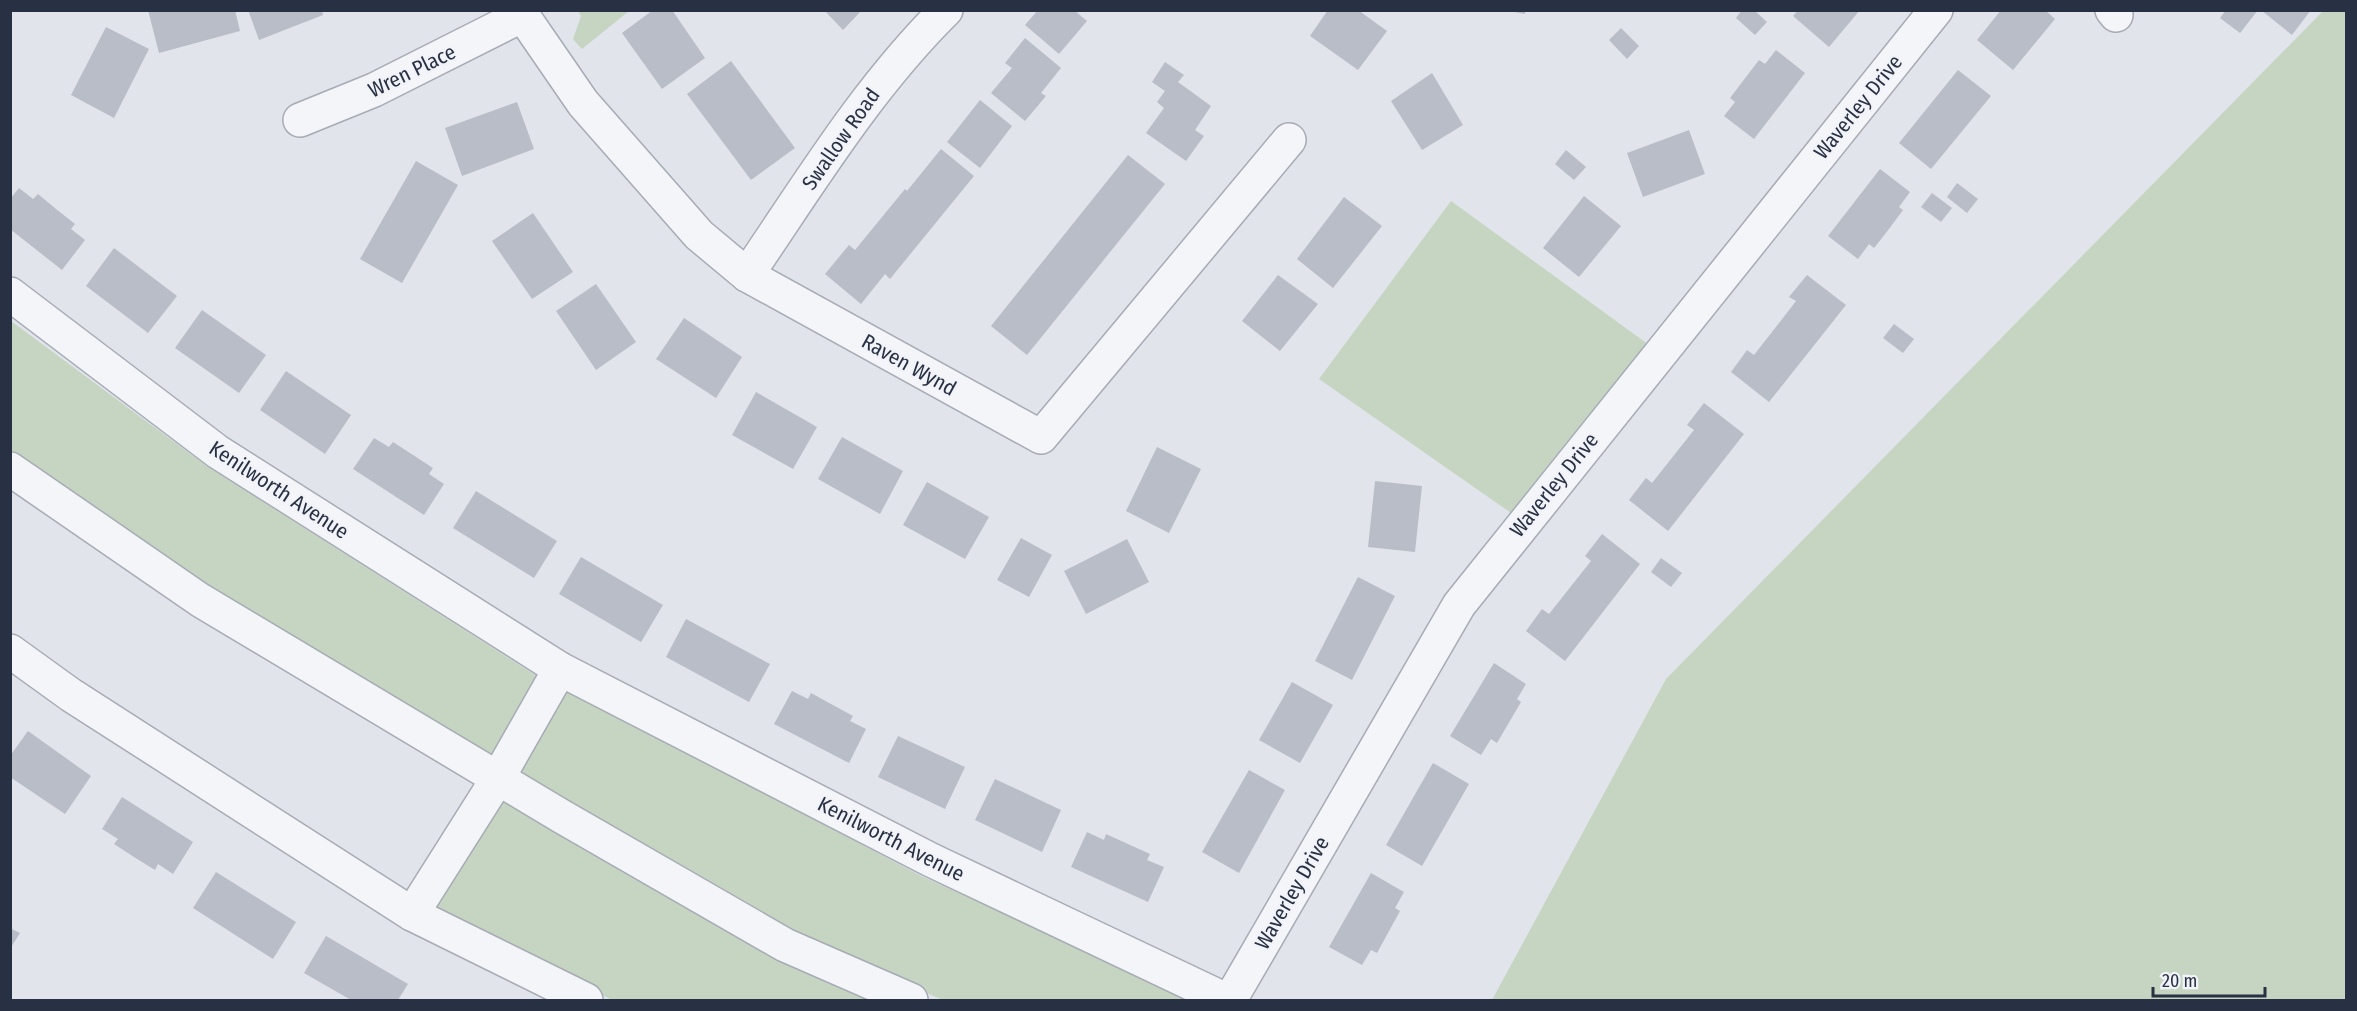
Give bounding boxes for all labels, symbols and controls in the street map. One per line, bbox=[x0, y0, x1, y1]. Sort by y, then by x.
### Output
street label: Wren Place bbox=[364, 39, 460, 103]
street label: Waverley Drive bbox=[1808, 50, 1908, 164]
street label: Swallow Road bbox=[796, 83, 886, 195]
street label: Raven Wynd bbox=[857, 328, 961, 402]
street label: Waverley Drive bbox=[1504, 428, 1604, 542]
street label: Kenilworth Avenue bbox=[204, 435, 354, 545]
street label: Kenilworth Avenue bbox=[813, 791, 969, 887]
street label: Waverley Drive bbox=[1249, 832, 1335, 954]
scale bar bbox=[2153, 960, 2266, 998]
text: 20 m bbox=[2162, 970, 2197, 992]

